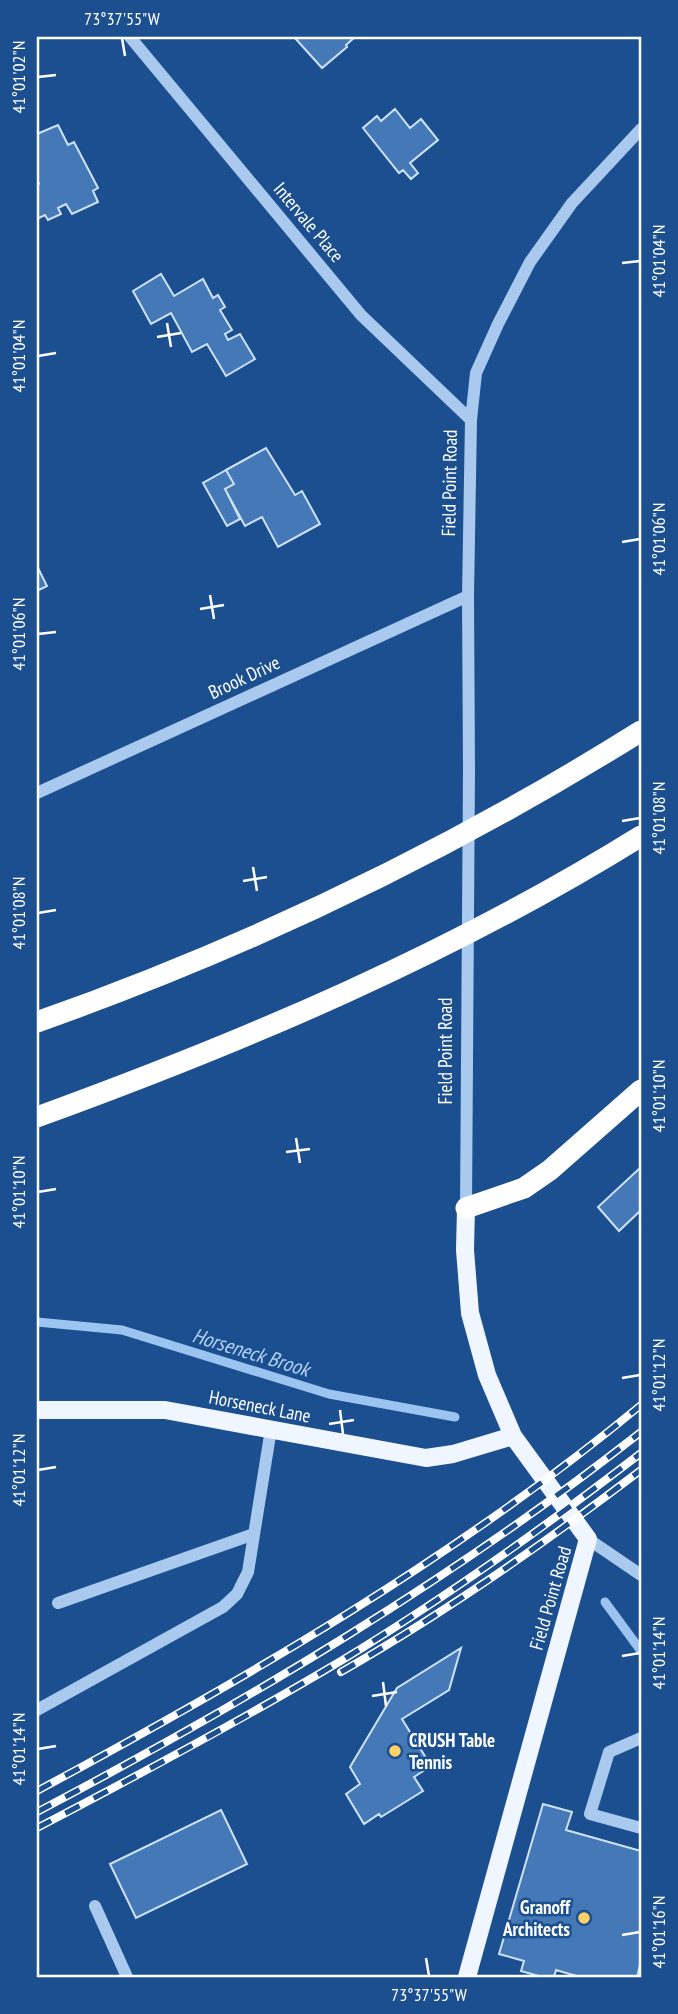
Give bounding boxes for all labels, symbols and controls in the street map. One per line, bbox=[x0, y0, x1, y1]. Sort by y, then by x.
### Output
text: 73°37'55"W bbox=[84, 7, 160, 30]
text: 41°01'02"N bbox=[7, 41, 30, 113]
street label: Intervale Place bbox=[269, 177, 349, 267]
text: 41°01'04"N bbox=[647, 225, 670, 297]
text: 41°01'04"N bbox=[7, 320, 30, 392]
street label: Field Point Road bbox=[436, 429, 462, 537]
text: 41°01'06"N bbox=[647, 503, 670, 575]
text: 41°01'06"N bbox=[7, 598, 30, 670]
street label: Brook Drive bbox=[204, 650, 284, 704]
text: 41°01'08"N bbox=[647, 782, 670, 854]
text: 41°01'08"N bbox=[7, 877, 30, 949]
street label: Field Point Road bbox=[433, 998, 457, 1104]
text: 41°01'10"N bbox=[647, 1060, 670, 1132]
text: 41°01'10"N bbox=[7, 1156, 30, 1228]
water label: Horseneck Brook bbox=[189, 1321, 316, 1383]
text: 41°01'12"N bbox=[647, 1339, 670, 1411]
street label: Horseneck Lane bbox=[207, 1384, 313, 1428]
text: 41°01'12"N bbox=[7, 1434, 30, 1506]
street label: Field Point Road bbox=[524, 1543, 576, 1653]
text: 41°01'14"N bbox=[647, 1617, 670, 1689]
text: 41°01'14"N bbox=[7, 1713, 30, 1785]
place label: CRUSH Table Tennis bbox=[409, 1728, 495, 1774]
marker: CRUSH Table Tennis bbox=[387, 1743, 403, 1759]
place label: Granoff Architects bbox=[502, 1895, 571, 1941]
text: 41°01'16"N bbox=[647, 1896, 670, 1968]
marker: Granoff Architects bbox=[576, 1910, 592, 1926]
text: 73°37'55"W bbox=[391, 1983, 467, 2006]

